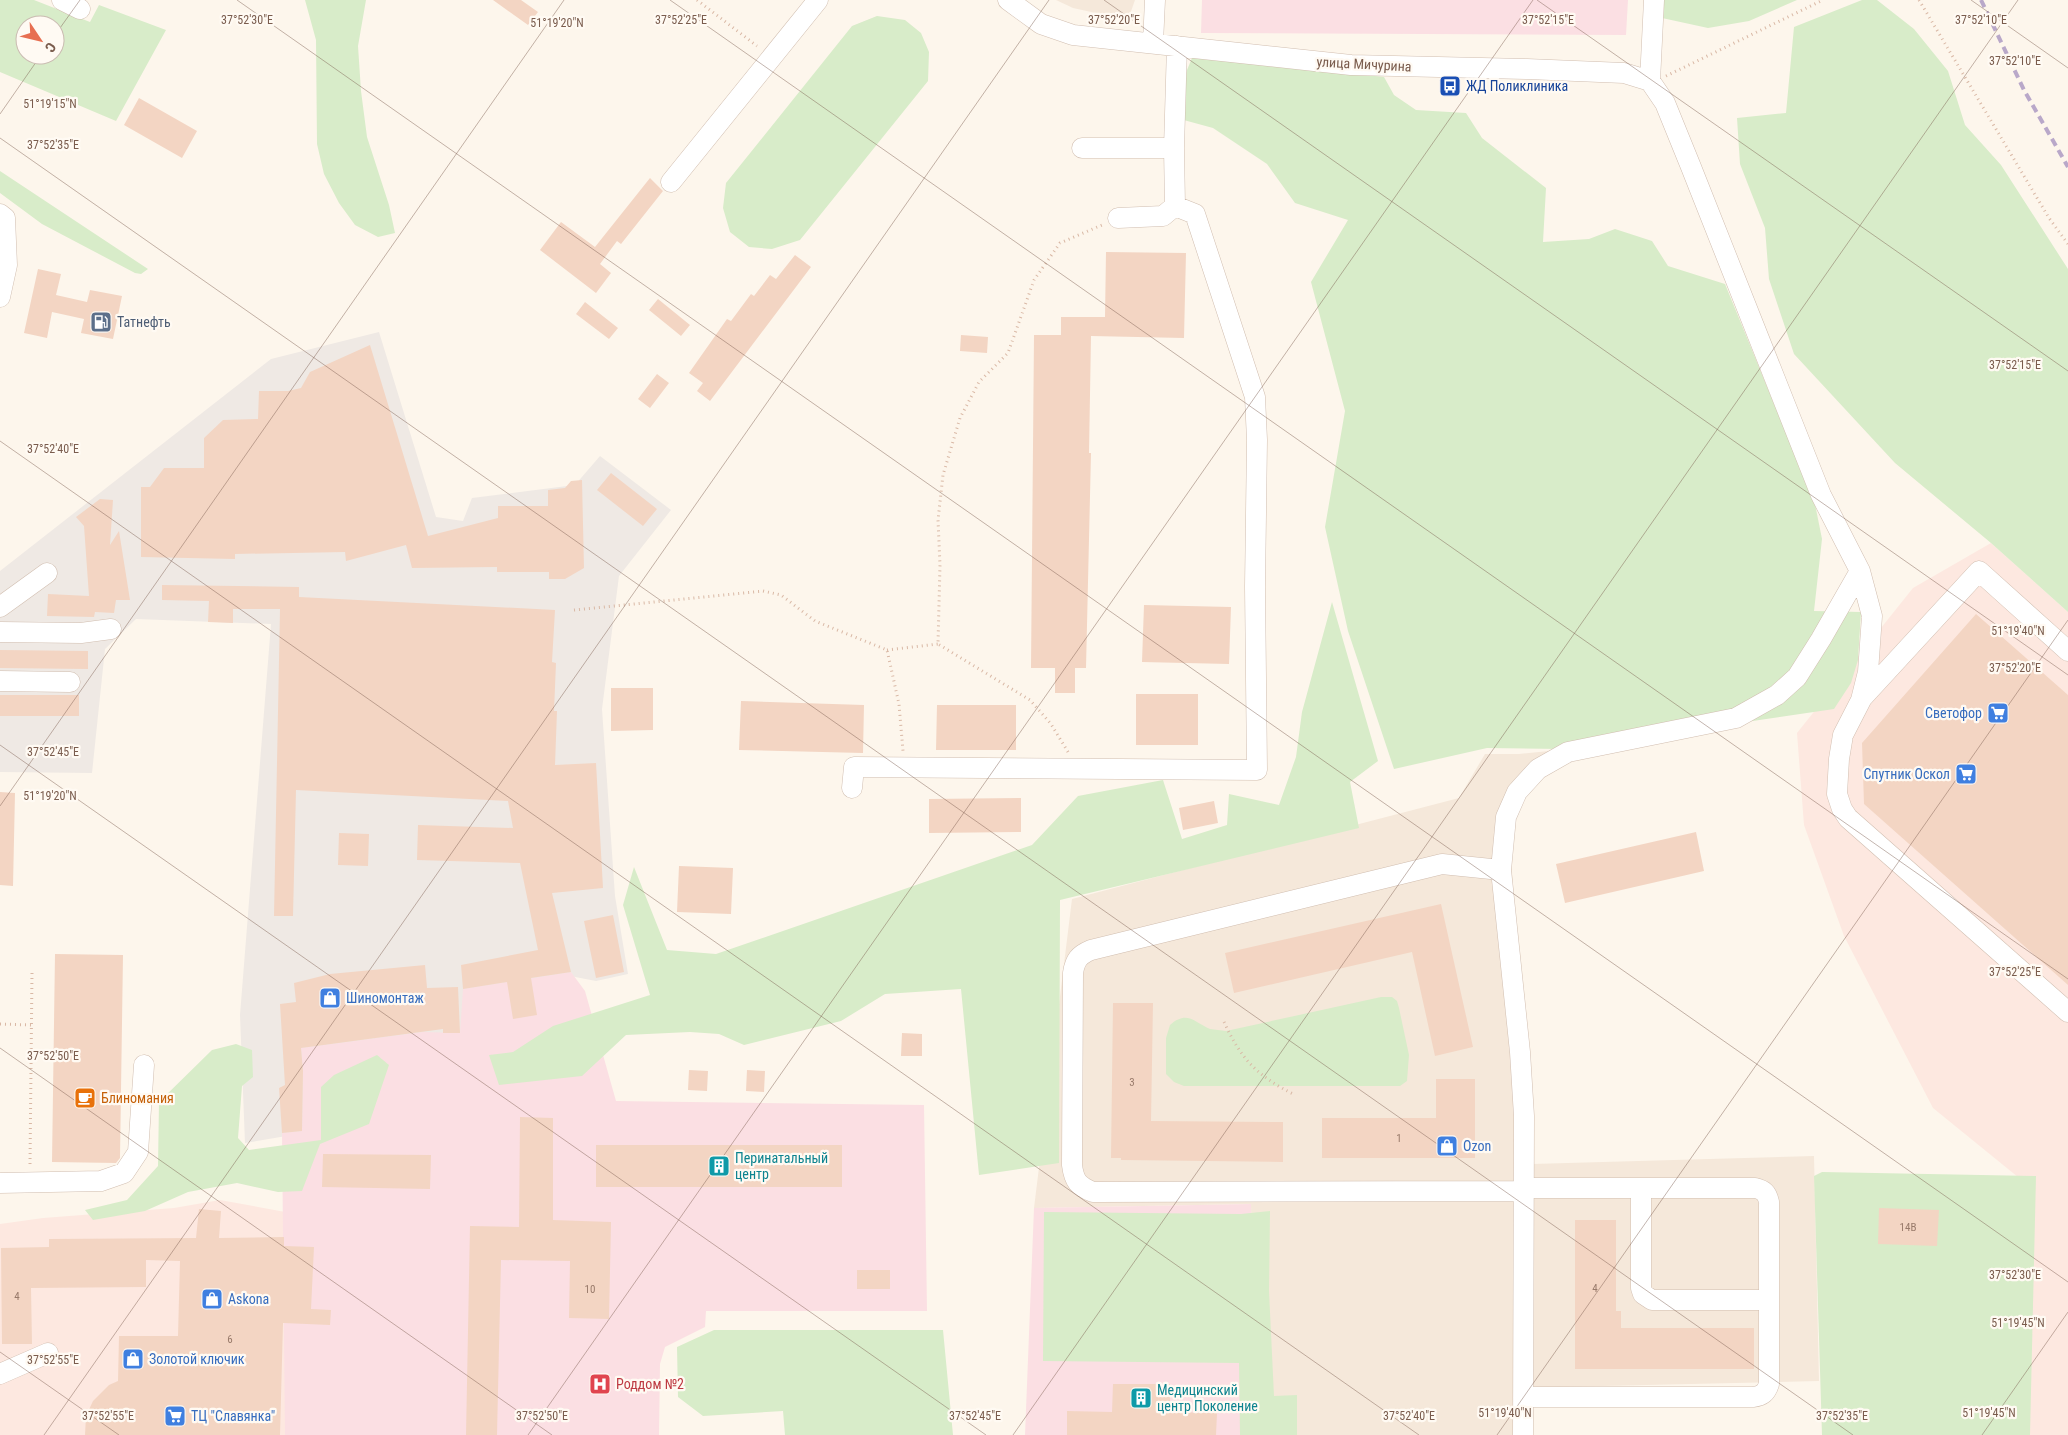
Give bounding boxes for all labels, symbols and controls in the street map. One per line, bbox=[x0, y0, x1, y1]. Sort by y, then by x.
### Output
text: 37°52'30"E bbox=[221, 13, 273, 27]
text: 37°52'25"E bbox=[655, 13, 707, 27]
text: 37°52'20"E bbox=[1088, 13, 1140, 27]
text: 37°52'15"E bbox=[1522, 13, 1574, 27]
text: 37°52'10"E bbox=[1955, 13, 2007, 27]
north arrow bbox=[15, 15, 65, 65]
text: 51°19'20"N bbox=[530, 16, 584, 30]
text: С bbox=[42, 40, 59, 55]
street label: улица Мичурина bbox=[1316, 54, 1412, 74]
text: 37°52'10"E bbox=[1989, 54, 2041, 68]
bus stop icon: ЖД Поликлиника bbox=[1438, 74, 1462, 98]
place label: ЖД Поликлиника bbox=[1466, 78, 1568, 94]
text: 51°19'15"N bbox=[23, 97, 77, 111]
text: 37°52'35"E bbox=[27, 138, 79, 152]
fuel station icon: Татнефть bbox=[89, 310, 113, 334]
place label: Татнефть bbox=[117, 314, 171, 330]
text: 37°52'15"E bbox=[1989, 358, 2041, 372]
text: 37°52'40"E bbox=[27, 442, 79, 456]
text: 51°19'40"N bbox=[1991, 624, 2045, 638]
text: 37°52'20"E bbox=[1989, 661, 2041, 675]
supermarket icon: Светофор bbox=[1986, 701, 2010, 725]
place label: Светофор bbox=[1925, 705, 1982, 721]
text: 37°52'45"E bbox=[27, 745, 79, 759]
supermarket icon: Спутник Оскол bbox=[1954, 762, 1978, 786]
place label: Спутник Оскол bbox=[1863, 766, 1950, 782]
text: 51°19'20"N bbox=[23, 789, 77, 803]
text: 37°52'25"E bbox=[1989, 965, 2041, 979]
shop icon: Шиномонтаж bbox=[318, 986, 342, 1010]
place label: Шиномонтаж bbox=[346, 990, 424, 1006]
text: 37°52'50"E bbox=[27, 1049, 79, 1063]
house number: 3 bbox=[1129, 1076, 1135, 1089]
cafe icon: Блиномания bbox=[73, 1086, 97, 1110]
place label: Блиномания bbox=[101, 1090, 174, 1106]
house number: 1 bbox=[1396, 1132, 1402, 1145]
shop icon: Ozon bbox=[1435, 1134, 1459, 1158]
place label: Ozon bbox=[1463, 1138, 1491, 1154]
place label: Перинатальный центр bbox=[735, 1150, 828, 1182]
building icon: Перинатальный центр bbox=[707, 1154, 731, 1178]
house number: 14В bbox=[1900, 1221, 1916, 1234]
text: 37°52'30"E bbox=[1989, 1268, 2041, 1282]
house number: 4 bbox=[1592, 1282, 1598, 1295]
house number: 10 bbox=[585, 1283, 595, 1296]
shop icon: Askona bbox=[200, 1287, 224, 1311]
house number: 4 bbox=[14, 1290, 20, 1303]
place label: Askona bbox=[228, 1291, 269, 1307]
text: 51°19'45"N bbox=[1991, 1316, 2045, 1330]
house number: 6 bbox=[227, 1333, 233, 1346]
shop icon: Золотой ключик bbox=[121, 1347, 145, 1371]
place label: Золотой ключик bbox=[149, 1351, 245, 1367]
text: 37°52'55"E bbox=[27, 1353, 79, 1367]
hospital icon: Роддом №2 bbox=[588, 1372, 612, 1396]
place label: Роддом №2 bbox=[616, 1376, 684, 1392]
place label: Медицинский центр Поколение bbox=[1157, 1382, 1258, 1414]
building icon: Медицинский центр Поколение bbox=[1129, 1386, 1153, 1410]
supermarket icon: ТЦ "Славянка" bbox=[163, 1404, 187, 1428]
text: 51°19'40"N bbox=[1478, 1406, 1532, 1420]
text: 51°19'45"N bbox=[1962, 1406, 2016, 1420]
place label: ТЦ "Славянка" bbox=[191, 1408, 275, 1424]
text: 37°52'55"E bbox=[82, 1409, 134, 1423]
text: 37°52'50"E bbox=[516, 1409, 568, 1423]
text: 37°52'45"E bbox=[949, 1409, 1001, 1423]
text: 37°52'40"E bbox=[1383, 1409, 1435, 1423]
text: 37°52'35"E bbox=[1816, 1409, 1868, 1423]

